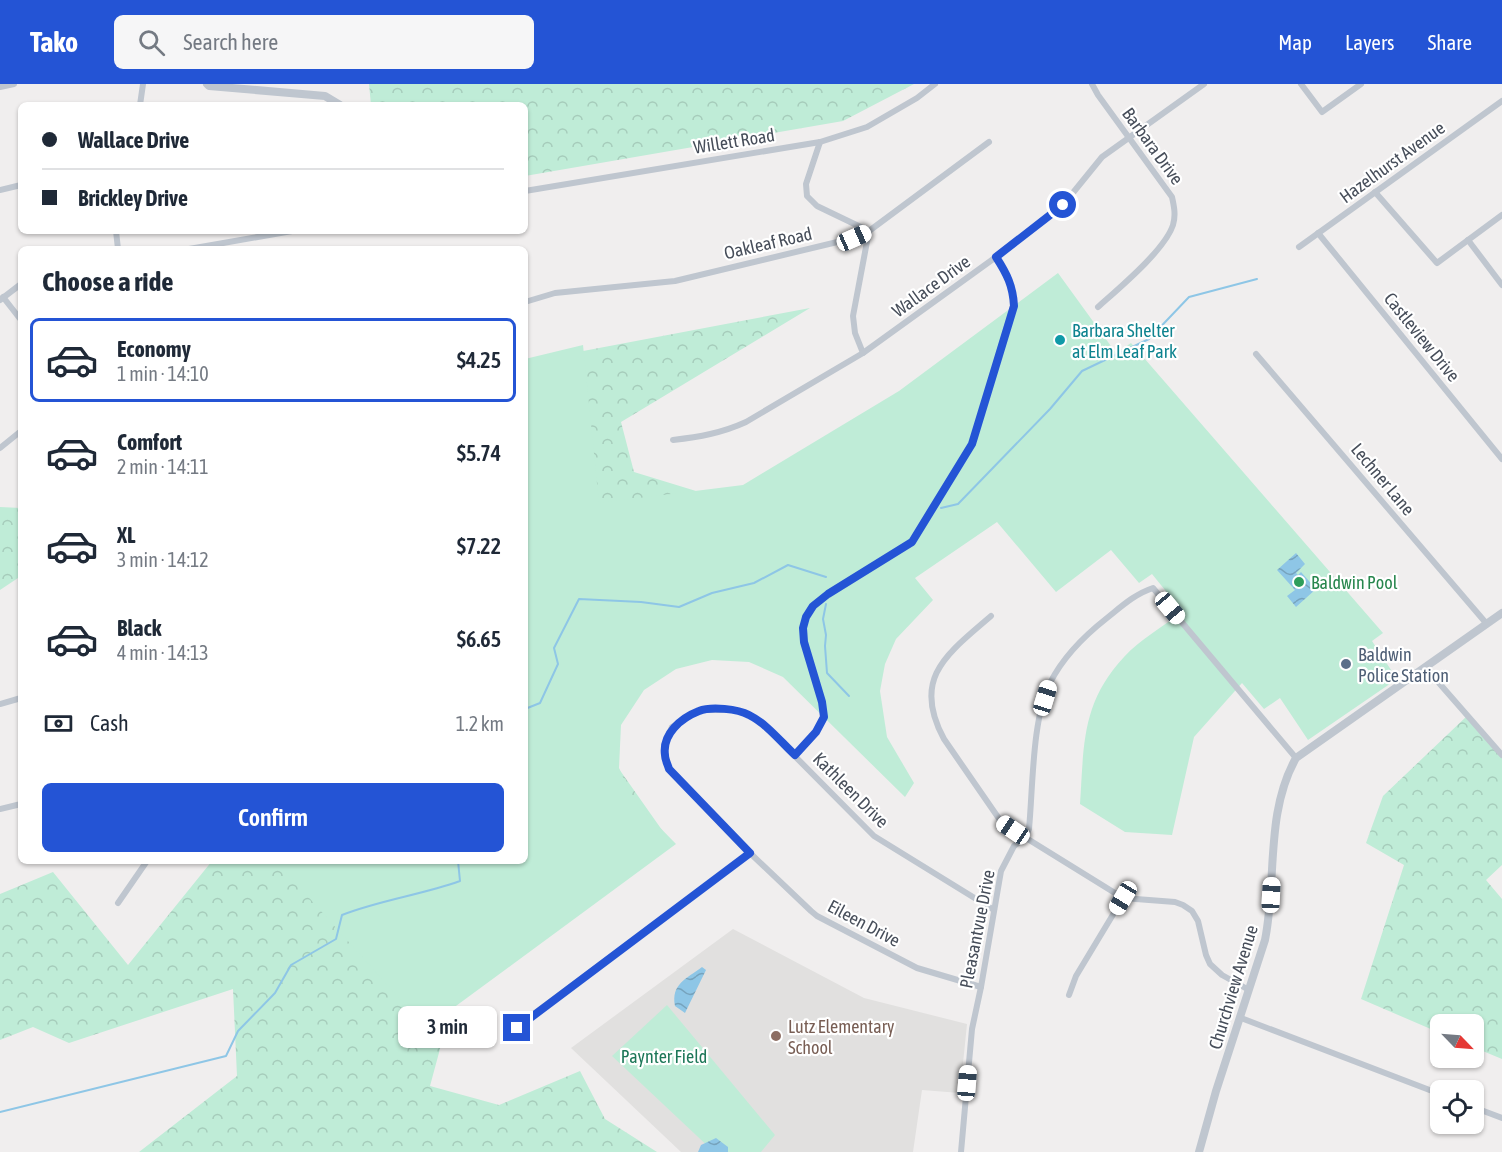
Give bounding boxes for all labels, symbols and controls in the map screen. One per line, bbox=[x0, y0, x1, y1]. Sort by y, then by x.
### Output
search box bbox=[114, 15, 534, 69]
text: Tako bbox=[30, 26, 78, 58]
icon: search bbox=[135, 26, 168, 59]
text: Search here bbox=[183, 29, 278, 55]
text: Map bbox=[1278, 30, 1312, 54]
text: Layers bbox=[1345, 30, 1395, 54]
text: Share bbox=[1428, 30, 1472, 54]
street label: Barbara Drive bbox=[1118, 103, 1188, 189]
street label: Hazelhurst Avenue bbox=[1335, 117, 1449, 207]
street label: Willett Road bbox=[692, 124, 776, 158]
text: Wallace Drive bbox=[78, 127, 189, 153]
text: Brickley Drive bbox=[78, 185, 188, 211]
route start bbox=[1049, 191, 1076, 218]
car bbox=[834, 222, 874, 254]
street label: Oakleaf Road bbox=[722, 223, 814, 263]
street label: Wallace Drive bbox=[888, 251, 974, 321]
text: Choose a ride bbox=[42, 266, 174, 297]
street label: Castleview Drive bbox=[1380, 288, 1464, 386]
place label: Barbara Shelter at Elm Leaf Park bbox=[1072, 320, 1177, 362]
icon: car bbox=[45, 333, 99, 387]
marker: Barbara Shelter at Elm Leaf Park bbox=[1053, 333, 1067, 347]
text: Economy bbox=[117, 336, 191, 362]
text: $4.25 bbox=[457, 347, 501, 373]
text: 1 min · 14:10 bbox=[117, 362, 209, 385]
icon: car bbox=[45, 426, 99, 480]
text: Comfort bbox=[117, 429, 182, 455]
street label: Lechner Lane bbox=[1347, 439, 1419, 519]
text: $5.74 bbox=[457, 440, 501, 466]
text: 2 min · 14:11 bbox=[117, 455, 209, 478]
icon: car bbox=[45, 519, 99, 573]
text: XL bbox=[117, 522, 135, 548]
text: $7.22 bbox=[457, 533, 501, 559]
text: 3 min · 14:12 bbox=[117, 548, 209, 571]
place label: Baldwin Pool bbox=[1311, 572, 1398, 593]
marker: Baldwin Pool bbox=[1292, 575, 1306, 589]
car bbox=[1152, 588, 1188, 628]
icon: car bbox=[45, 612, 99, 666]
text: Black bbox=[117, 615, 161, 641]
text: $6.65 bbox=[457, 626, 501, 652]
text: 4 min · 14:13 bbox=[117, 641, 209, 664]
place label: Baldwin Police Station bbox=[1358, 644, 1449, 686]
marker: Baldwin Police Station bbox=[1339, 657, 1353, 671]
car bbox=[1031, 678, 1059, 718]
icon: cash bbox=[42, 707, 75, 740]
text: Cash bbox=[90, 710, 129, 736]
text: 1.2 km bbox=[456, 712, 504, 735]
street label: Kathleen Drive bbox=[809, 748, 893, 832]
button: Confirm bbox=[42, 783, 504, 852]
car bbox=[993, 812, 1033, 848]
street label: Pleasantvue Drive bbox=[955, 868, 999, 990]
car bbox=[1261, 877, 1281, 913]
car bbox=[1106, 878, 1140, 918]
street label: Eileen Drive bbox=[824, 895, 904, 951]
street label: Churchview Avenue bbox=[1204, 922, 1262, 1052]
callout: 3 min bbox=[397, 1007, 496, 1049]
route end bbox=[503, 1014, 530, 1041]
north arrow bbox=[1430, 1014, 1484, 1068]
map controls bbox=[1430, 1014, 1484, 1134]
text: 3 min bbox=[427, 1015, 468, 1038]
place label: Lutz Elementary School bbox=[788, 1016, 894, 1058]
marker: Lutz Elementary School bbox=[769, 1029, 783, 1043]
park label: Paynter Field bbox=[621, 1046, 707, 1067]
car bbox=[956, 1064, 978, 1102]
button: locate bbox=[1430, 1080, 1484, 1134]

